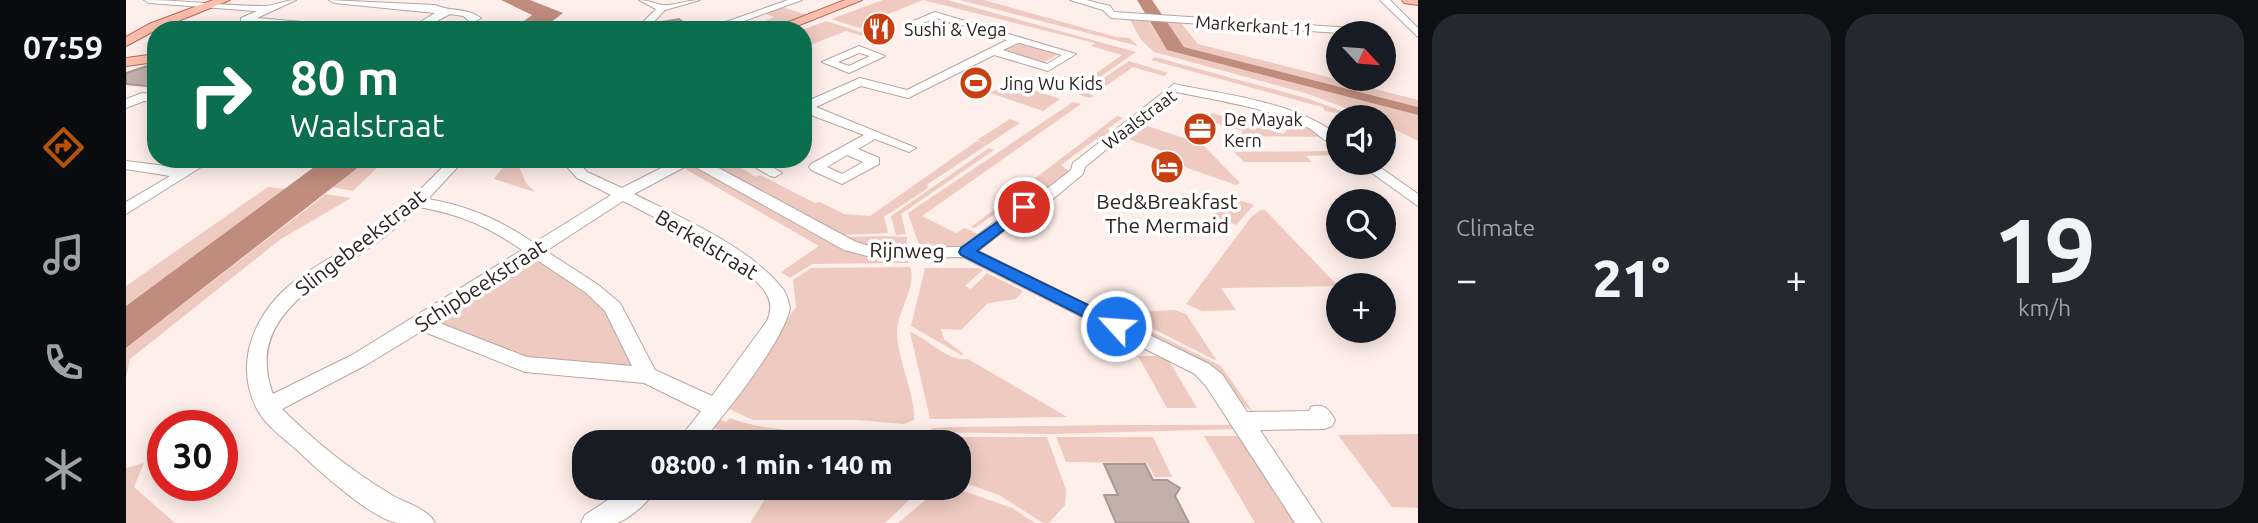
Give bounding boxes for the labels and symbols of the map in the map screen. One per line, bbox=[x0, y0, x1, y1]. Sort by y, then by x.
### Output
restaurant icon: Sushi & Vega bbox=[860, 10, 898, 48]
street label: Markerkant 11 bbox=[1195, 11, 1313, 39]
place label: Sushi & Vega bbox=[904, 19, 1007, 39]
north arrow bbox=[1326, 21, 1396, 91]
sports icon: Jing Wu Kids bbox=[957, 64, 995, 102]
place label: Jing Wu Kids bbox=[1000, 73, 1103, 93]
street label: Waalstraat bbox=[1098, 85, 1180, 153]
place label: De Mayak Kern bbox=[1224, 109, 1303, 150]
office icon: De Mayak Kern bbox=[1181, 110, 1219, 148]
hotel icon: Bed&Breakfast The Mermaid bbox=[1148, 148, 1186, 186]
pin bbox=[994, 177, 1054, 237]
street label: Slingebeekstraat bbox=[290, 184, 430, 300]
place label: Bed&Breakfast The Mermaid bbox=[1096, 189, 1238, 237]
street label: Berkelstraat bbox=[651, 204, 763, 284]
street label: Schipbeekstraat bbox=[410, 234, 550, 336]
street label: Rijnweg bbox=[869, 237, 945, 263]
position arrow bbox=[1079, 289, 1153, 363]
speed limit sign: 30 bbox=[147, 410, 238, 501]

